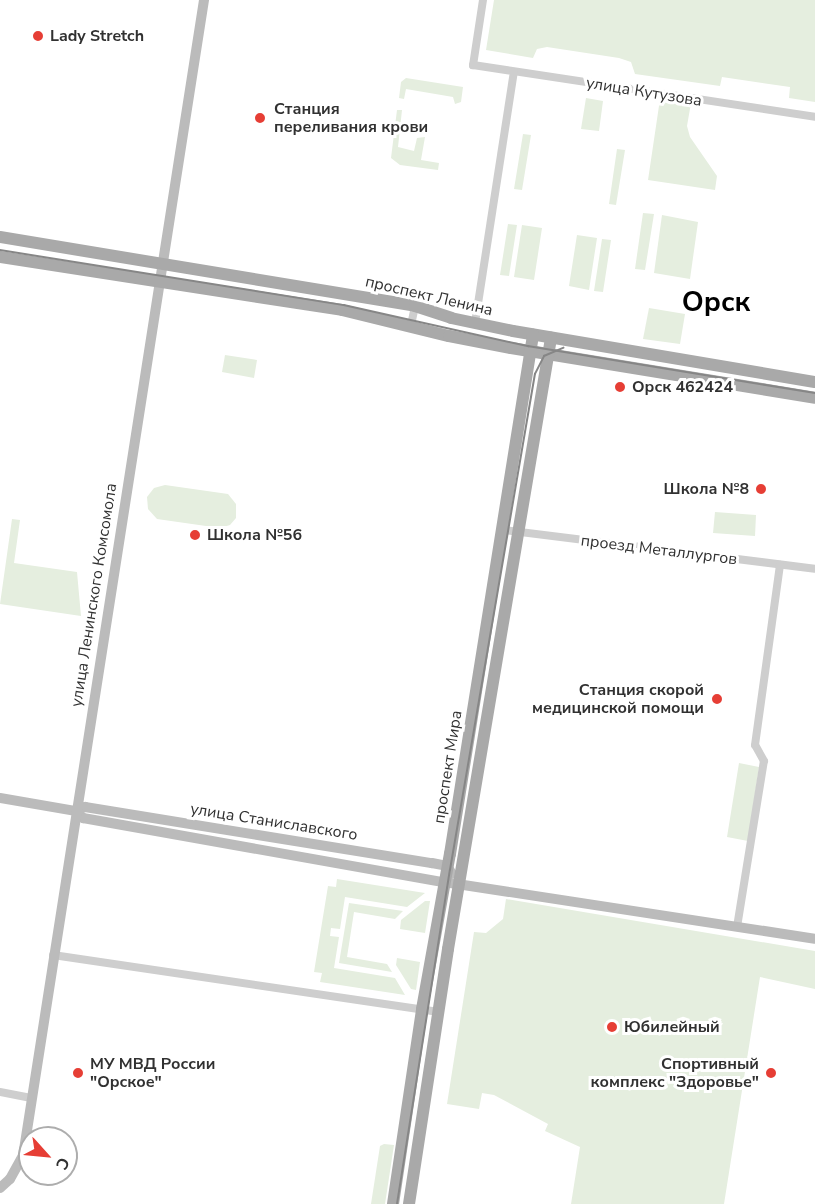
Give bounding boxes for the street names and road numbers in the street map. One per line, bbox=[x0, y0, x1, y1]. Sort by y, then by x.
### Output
street label: улица Кутузова bbox=[585, 73, 703, 111]
street label: проспект Ленина bbox=[363, 272, 495, 320]
street label: улица Ленинского Комсомола bbox=[67, 482, 121, 708]
street label: проезд Металлургов bbox=[580, 531, 738, 569]
street label: проспект Мира bbox=[430, 709, 466, 825]
street label: улица Станиславского bbox=[189, 799, 359, 845]

